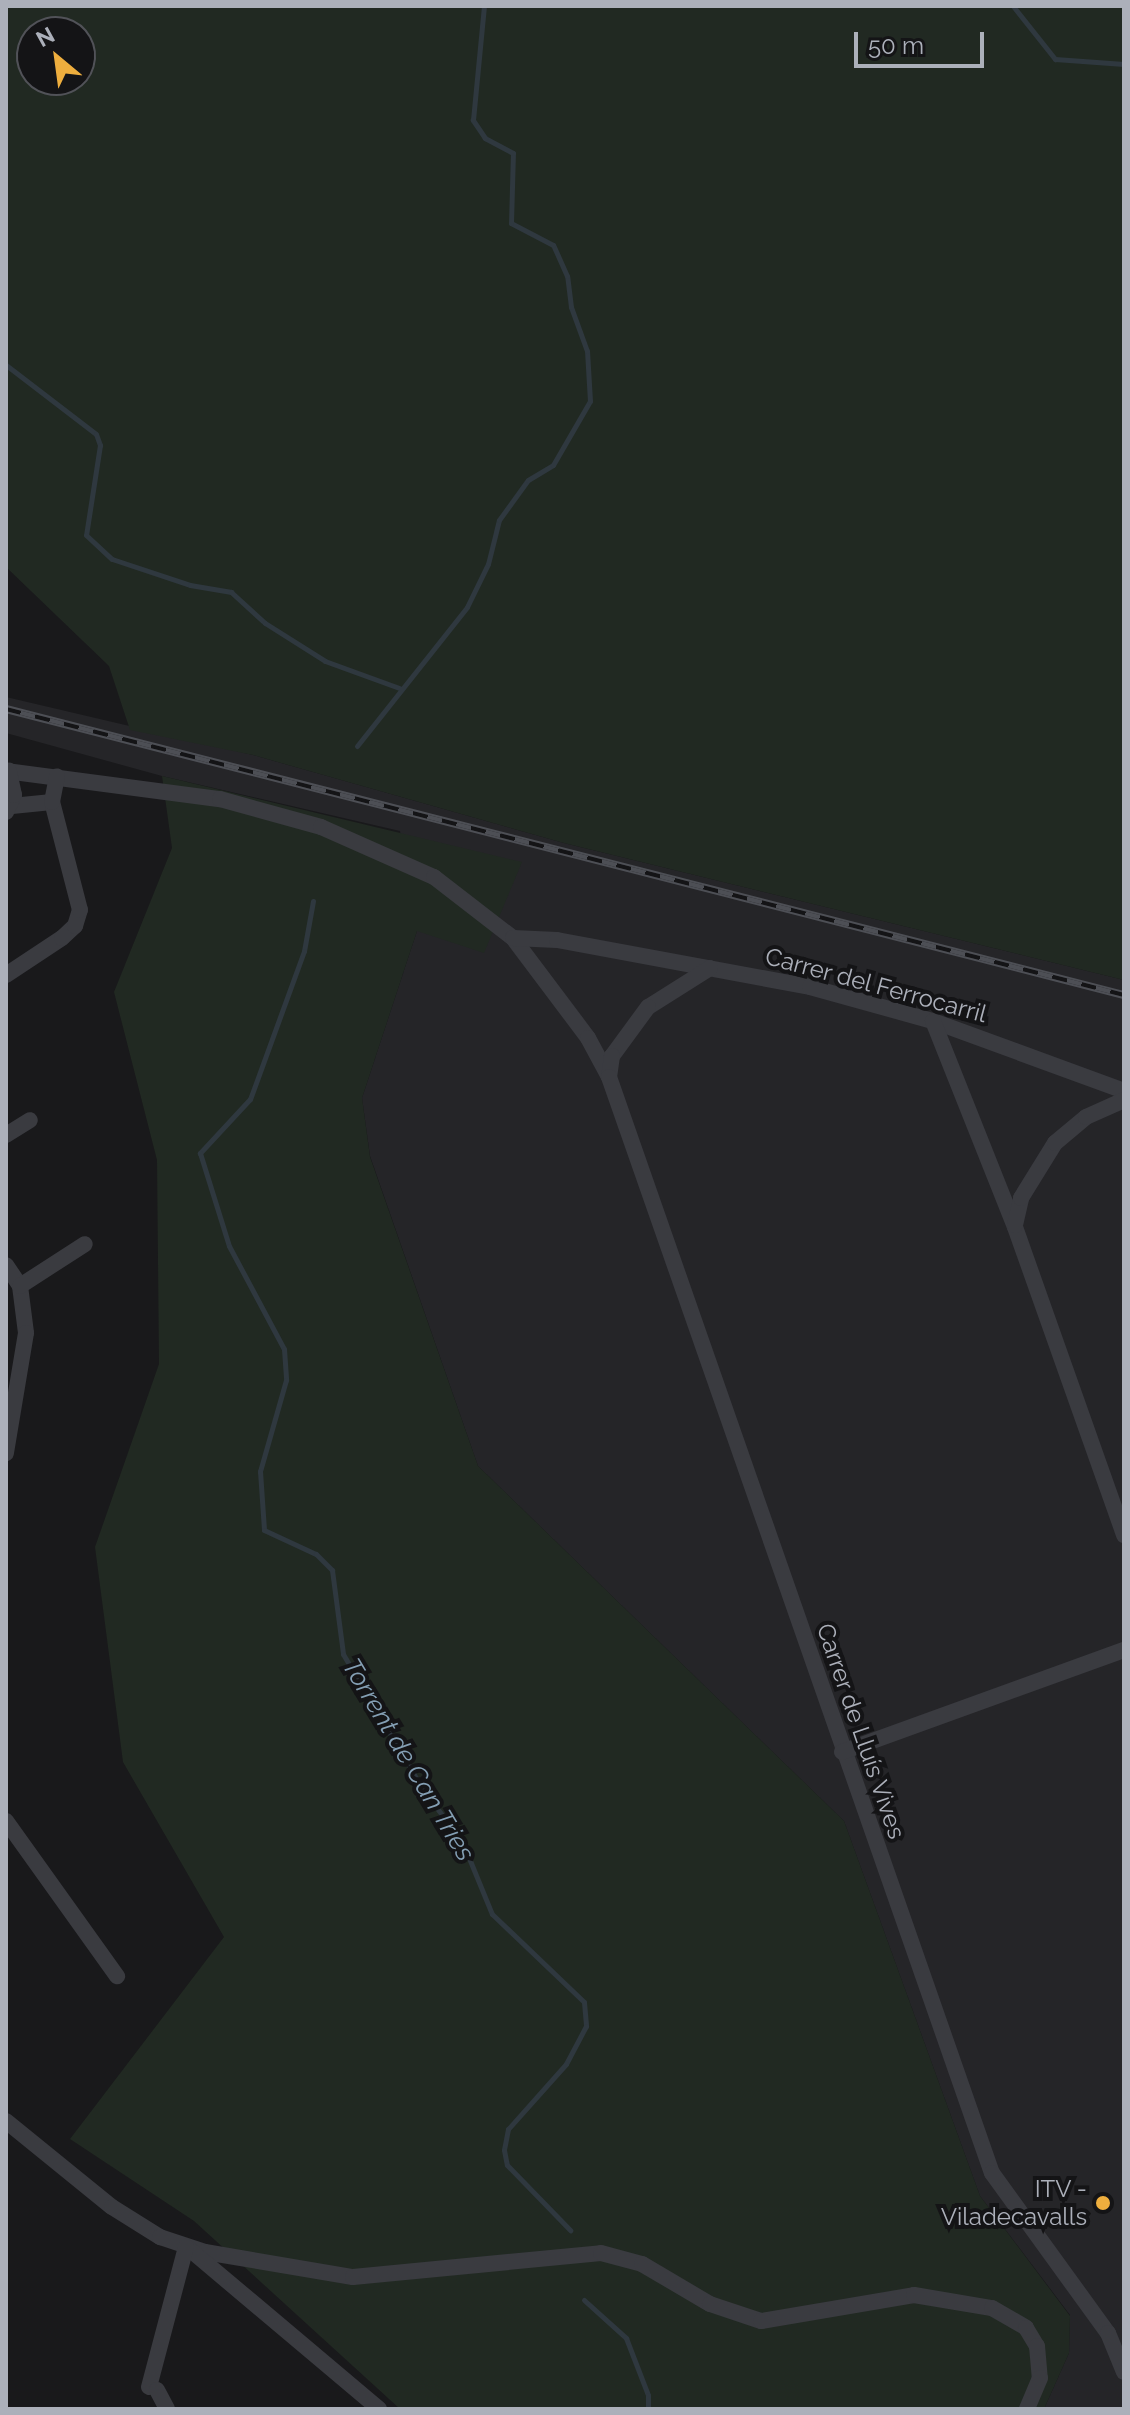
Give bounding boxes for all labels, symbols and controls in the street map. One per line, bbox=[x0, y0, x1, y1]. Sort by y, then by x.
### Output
north arrow bbox=[16, 16, 96, 96]
scale bar bbox=[858, 16, 988, 66]
text: N bbox=[32, 21, 59, 52]
text: 50 m bbox=[868, 31, 924, 60]
street label: Carrer del Ferrocarril bbox=[762, 941, 990, 1029]
street label: Carrer de Lluís Vives bbox=[810, 1619, 912, 1843]
water label: Torrent de Can Tries bbox=[335, 1653, 481, 1867]
place label: ITV - Viladecavalls bbox=[941, 2175, 1087, 2231]
marker: ITV - Viladecavalls bbox=[1094, 2194, 1112, 2212]

